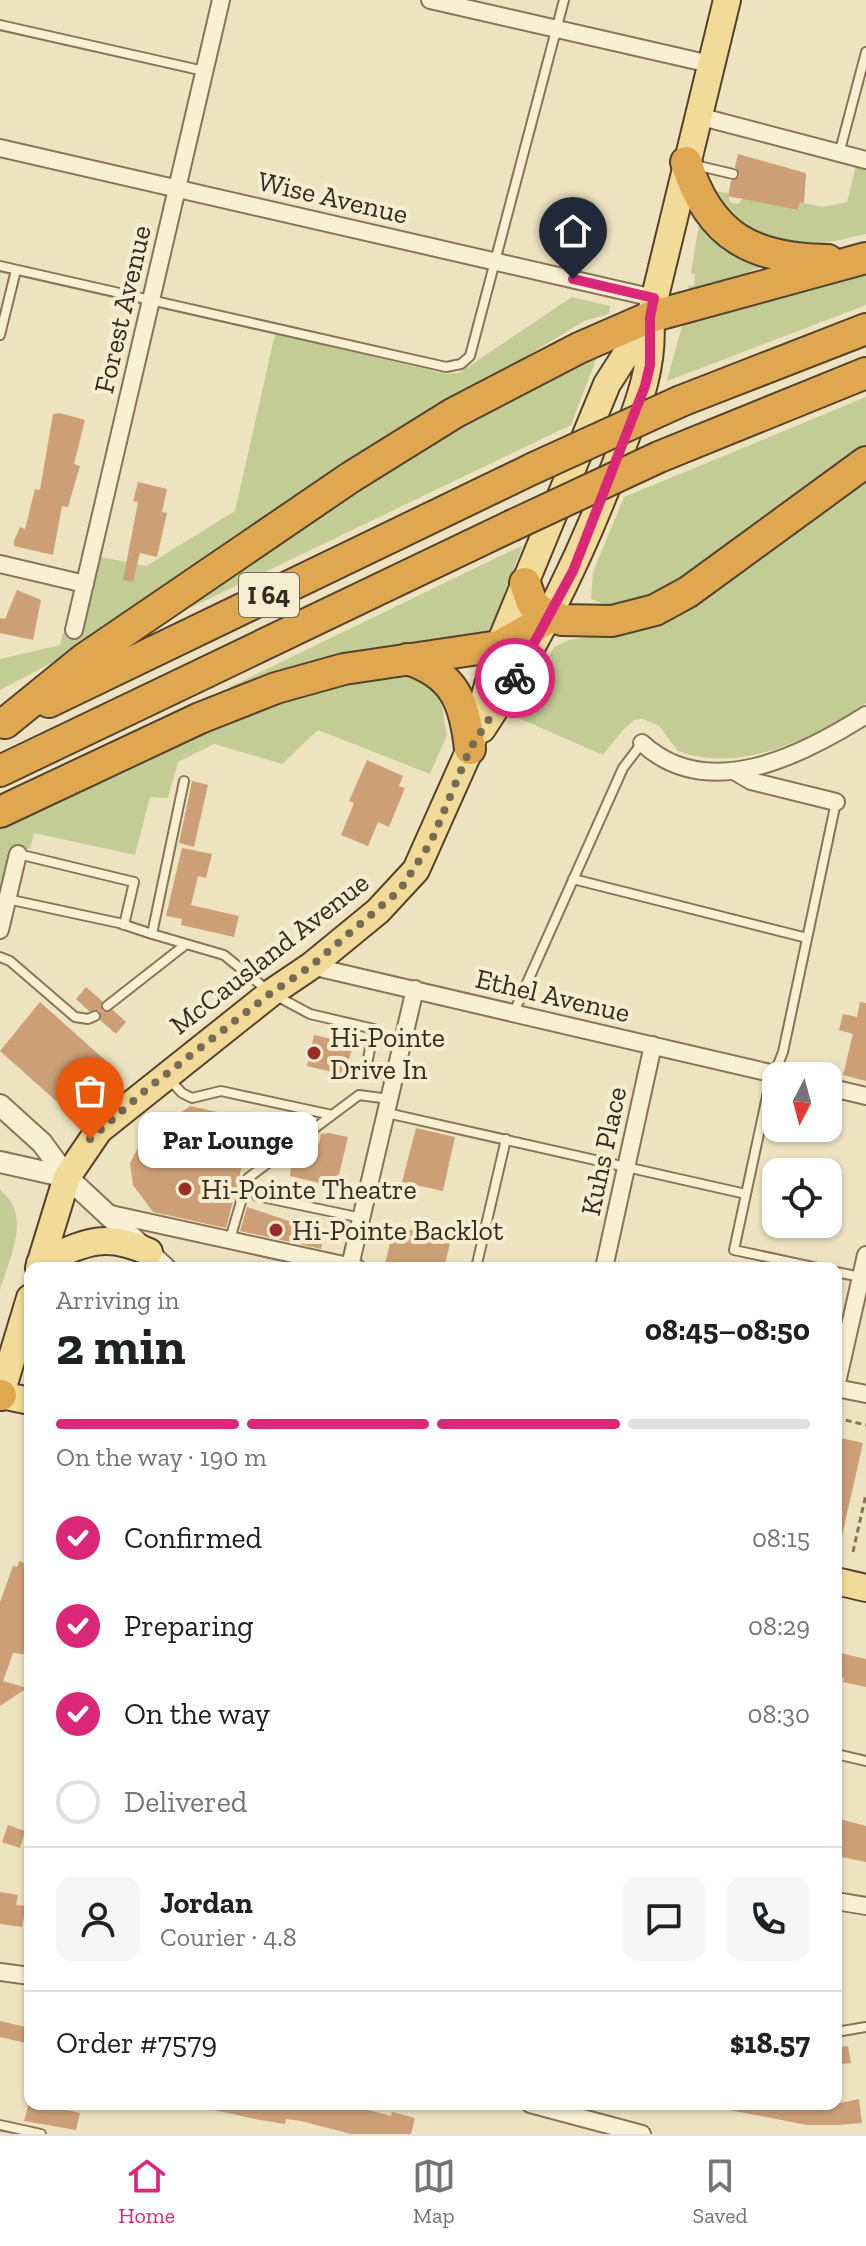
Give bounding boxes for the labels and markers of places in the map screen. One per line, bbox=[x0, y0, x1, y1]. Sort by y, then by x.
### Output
pin bbox=[539, 197, 607, 279]
place label: Hi-Pointe Drive In bbox=[330, 1021, 445, 1086]
marker: Hi-Pointe Drive In bbox=[305, 1044, 323, 1062]
pin bbox=[56, 1057, 124, 1139]
callout: Par Lounge bbox=[138, 1111, 318, 1167]
place label: Hi-Pointe Theatre bbox=[201, 1173, 417, 1206]
marker: Hi-Pointe Theatre bbox=[176, 1180, 194, 1198]
place label: Hi-Pointe Backlot bbox=[292, 1214, 504, 1247]
marker: Hi-Pointe Backlot bbox=[267, 1221, 285, 1239]

